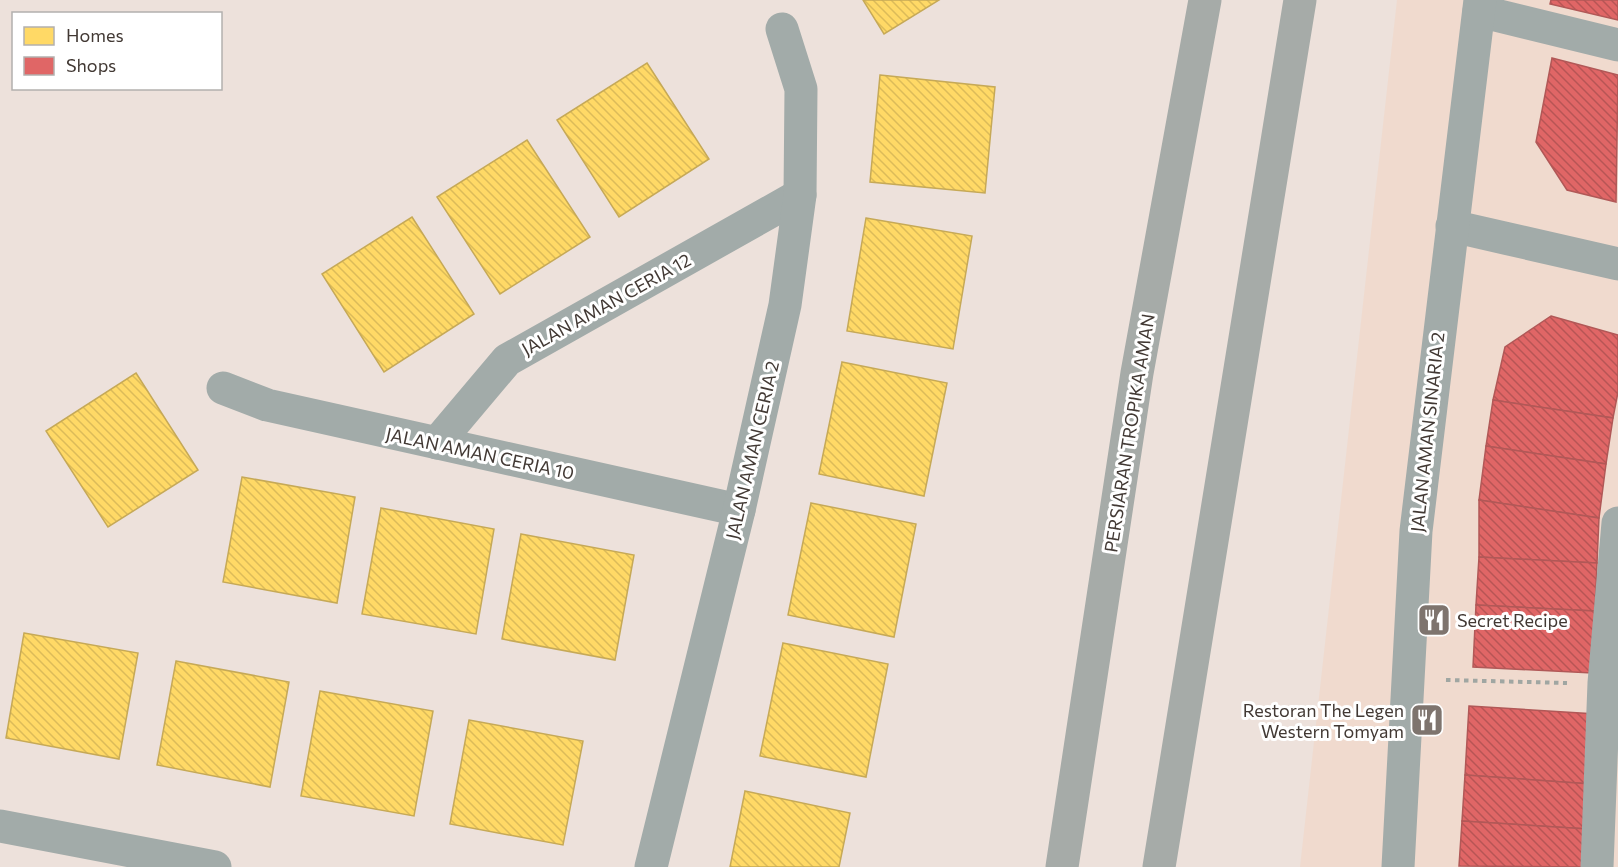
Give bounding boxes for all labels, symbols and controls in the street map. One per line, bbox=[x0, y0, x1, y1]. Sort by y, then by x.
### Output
legend bbox=[12, 12, 222, 90]
text: Homes bbox=[66, 24, 124, 46]
text: Shops bbox=[66, 54, 116, 76]
street label: JALAN AMAN CERIA 12 bbox=[518, 248, 694, 360]
street label: PERSIARAN TROPIKA AMAN bbox=[1099, 312, 1159, 554]
street label: JALAN AMAN SINARIA 2 bbox=[1406, 331, 1448, 533]
street label: JALAN AMAN CERIA 2 bbox=[721, 359, 783, 541]
street label: JALAN AMAN CERIA 10 bbox=[384, 422, 576, 484]
restaurant icon: Secret Recipe bbox=[1416, 602, 1452, 638]
place label: Secret Recipe bbox=[1457, 609, 1568, 631]
place label: Restoran The Legen Western Tomyam bbox=[1243, 699, 1404, 742]
restaurant icon: Restoran The Legen Western Tomyam bbox=[1409, 702, 1445, 738]

